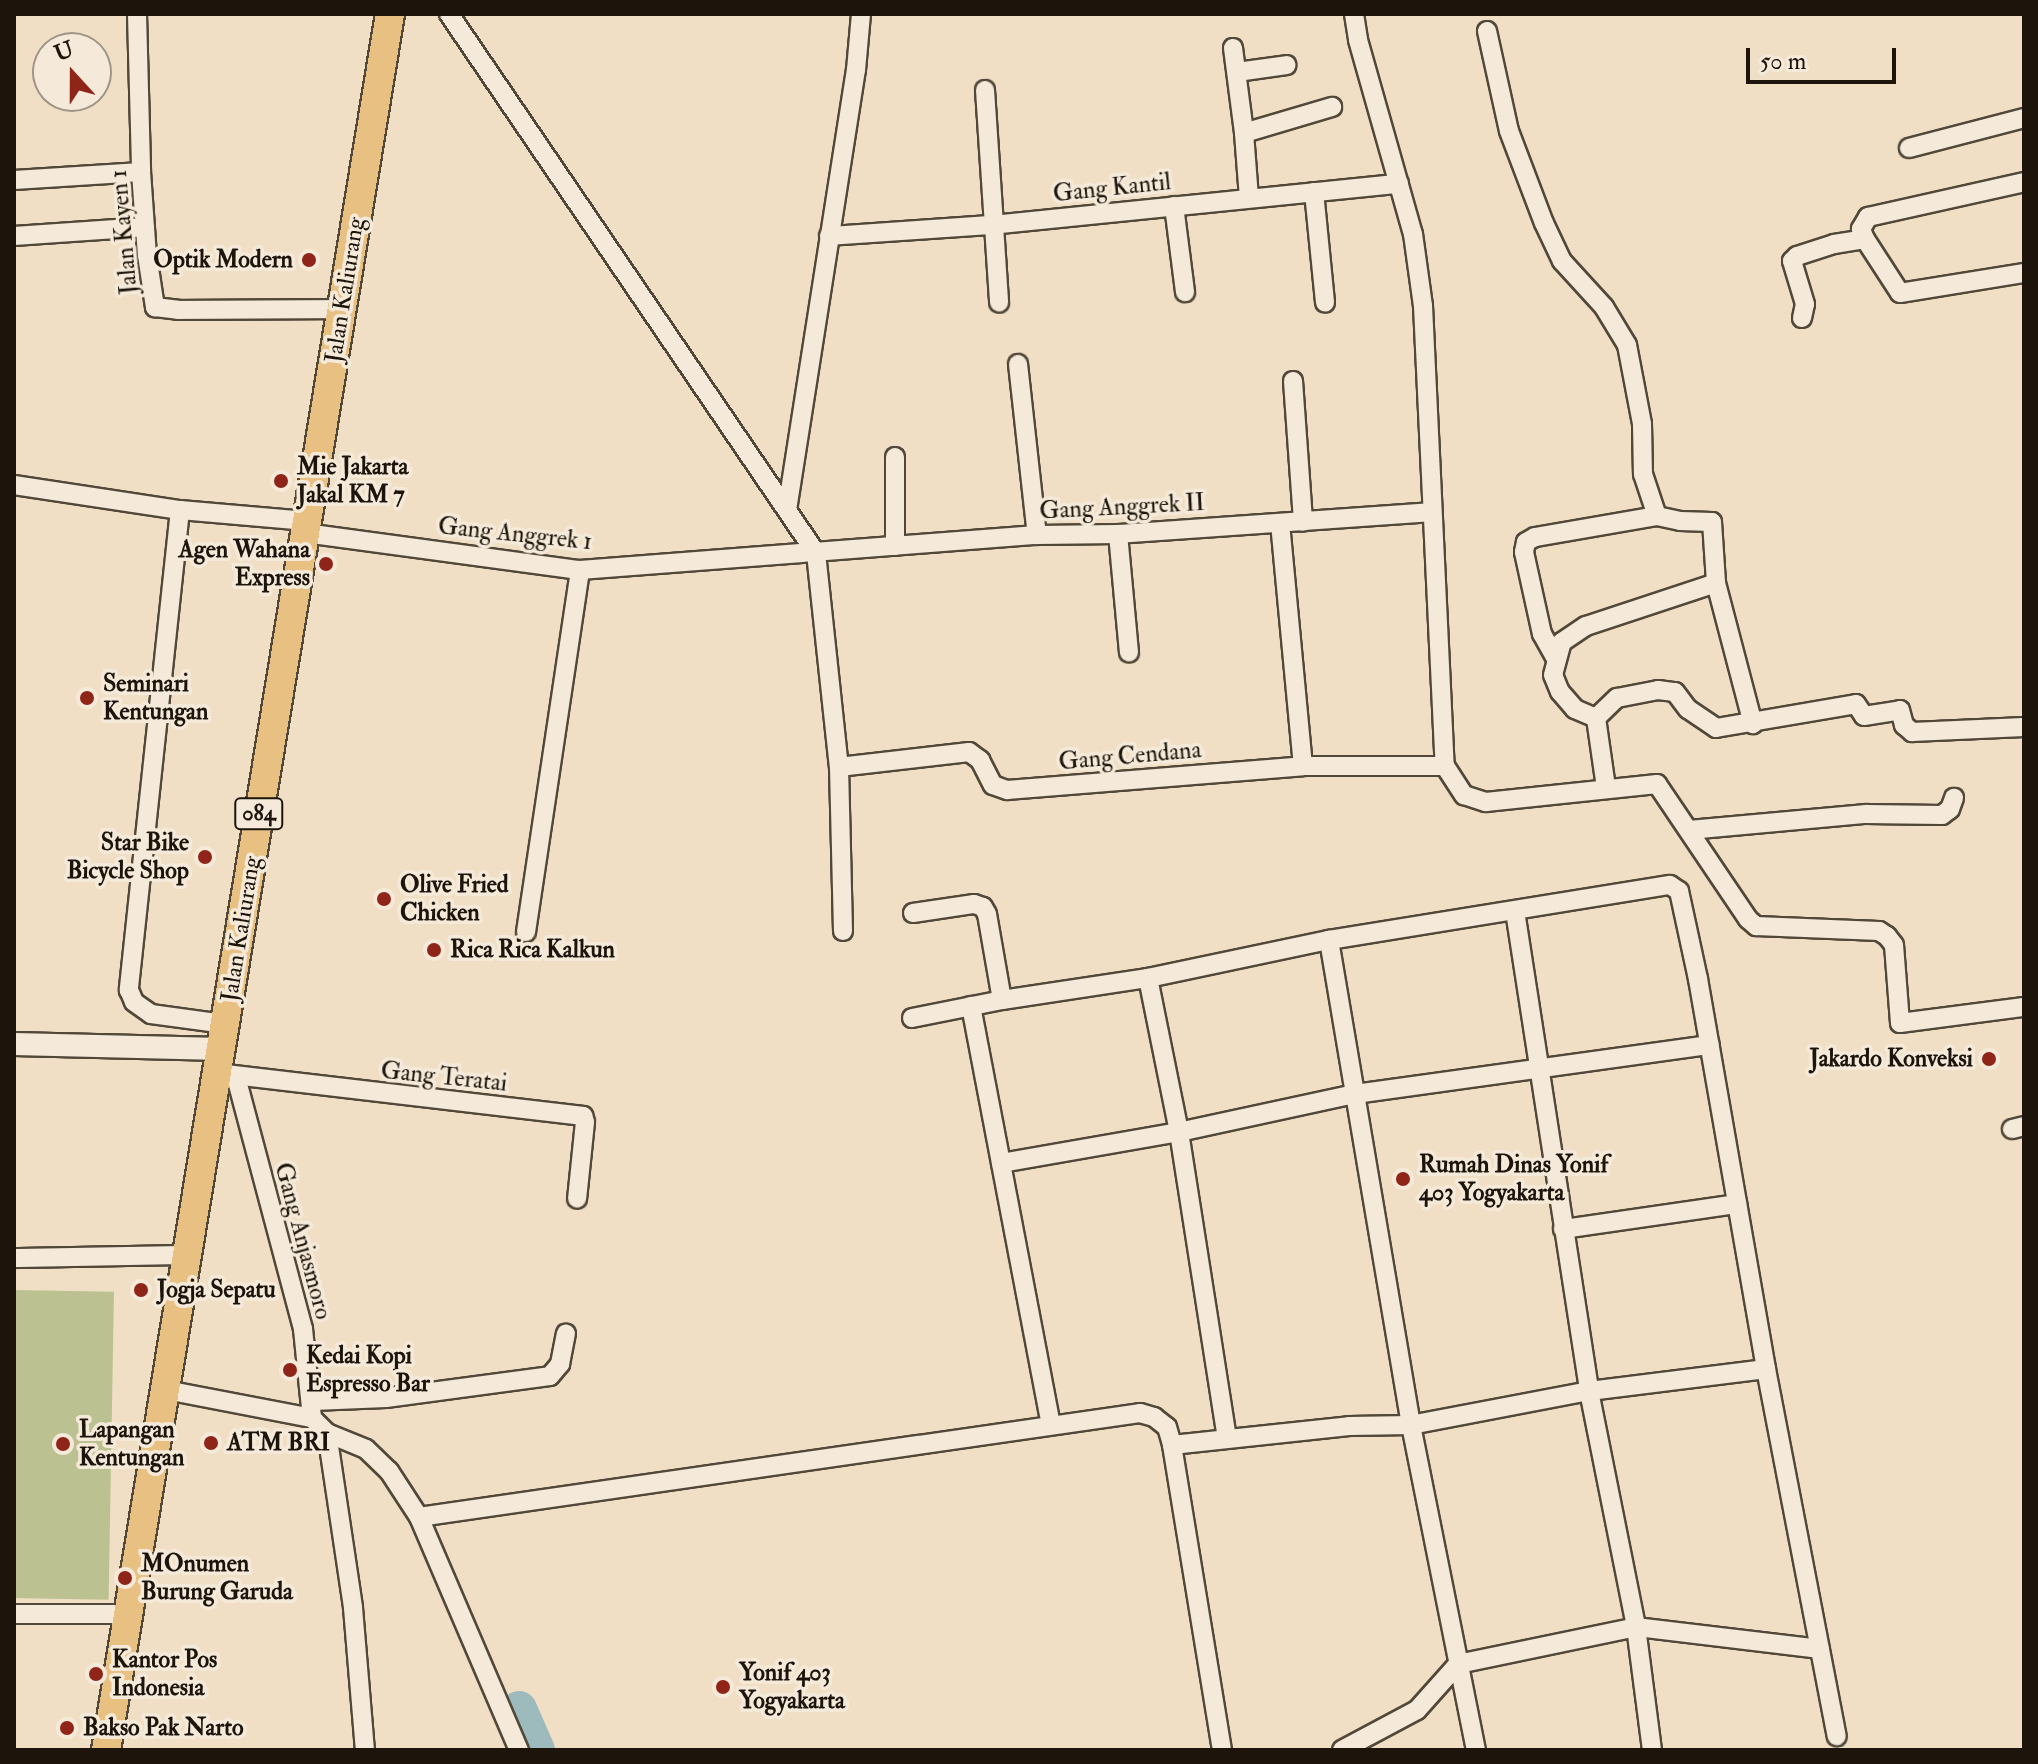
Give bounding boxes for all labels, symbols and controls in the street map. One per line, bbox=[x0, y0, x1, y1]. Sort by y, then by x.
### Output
north arrow bbox=[32, 32, 112, 112]
scale bar bbox=[1750, 32, 1900, 82]
text: U bbox=[50, 35, 78, 68]
text: 50 m bbox=[1760, 46, 1806, 77]
street label: Gang Kantil bbox=[1052, 167, 1172, 209]
street label: Jalan Kayen 1 bbox=[104, 168, 144, 296]
street label: Jalan Kaliurang bbox=[319, 215, 371, 365]
place label: Optik Modern bbox=[153, 246, 293, 274]
marker: Optik Modern bbox=[300, 251, 318, 269]
place label: Mie Jakarta Jakal KM 7 bbox=[297, 453, 408, 509]
marker: Mie Jakarta Jakal KM 7 bbox=[272, 472, 290, 490]
street label: Gang Anggrek II bbox=[1039, 488, 1205, 526]
street label: Gang Anggrek 1 bbox=[437, 512, 593, 556]
place label: Agen Wahana Express bbox=[179, 536, 310, 592]
marker: Agen Wahana Express bbox=[317, 555, 335, 573]
place label: Seminari Kentungan bbox=[103, 670, 208, 726]
marker: Seminari Kentungan bbox=[78, 689, 96, 707]
street label: Gang Cendana bbox=[1057, 735, 1203, 777]
road number: 084 bbox=[233, 796, 285, 832]
place label: Star Bike Bicycle Shop bbox=[67, 829, 189, 885]
marker: Star Bike Bicycle Shop bbox=[196, 848, 214, 866]
street label: Jalan Kaliurang bbox=[215, 854, 267, 1004]
place label: Olive Fried Chicken bbox=[400, 871, 509, 927]
marker: Olive Fried Chicken bbox=[375, 890, 393, 908]
place label: Rica Rica Kalkun bbox=[450, 936, 615, 964]
marker: Rica Rica Kalkun bbox=[425, 941, 443, 959]
place label: Jakardo Konveksi bbox=[1810, 1045, 1973, 1073]
marker: Jakardo Konveksi bbox=[1980, 1050, 1998, 1068]
street label: Gang Teratai bbox=[379, 1056, 509, 1098]
place label: Rumah Dinas Yonif 403 Yogyakarta bbox=[1419, 1151, 1608, 1207]
street label: Gang Anjasmoro bbox=[268, 1160, 338, 1322]
marker: Rumah Dinas Yonif 403 Yogyakarta bbox=[1394, 1170, 1412, 1188]
place label: Jogja Sepatu bbox=[157, 1276, 276, 1304]
marker: Jogja Sepatu bbox=[132, 1281, 150, 1299]
place label: Kedai Kopi Espresso Bar bbox=[306, 1342, 430, 1398]
marker: Kedai Kopi Espresso Bar bbox=[281, 1361, 299, 1379]
place label: Lapangan Kentungan bbox=[79, 1416, 184, 1472]
place label: ATM BRI bbox=[227, 1429, 330, 1457]
marker: ATM BRI bbox=[202, 1434, 220, 1452]
marker: Lapangan Kentungan bbox=[54, 1435, 72, 1453]
place label: MOnumen Burung Garuda bbox=[141, 1550, 293, 1606]
marker: MOnumen Burung Garuda bbox=[116, 1569, 134, 1587]
place label: Kantor Pos Indonesia bbox=[112, 1646, 217, 1702]
place label: Yonif 403 Yogyakarta bbox=[739, 1659, 845, 1715]
marker: Kantor Pos Indonesia bbox=[87, 1665, 105, 1683]
marker: Yonif 403 Yogyakarta bbox=[714, 1678, 732, 1696]
place label: Bakso Pak Narto bbox=[83, 1714, 244, 1742]
marker: Bakso Pak Narto bbox=[58, 1719, 76, 1737]

